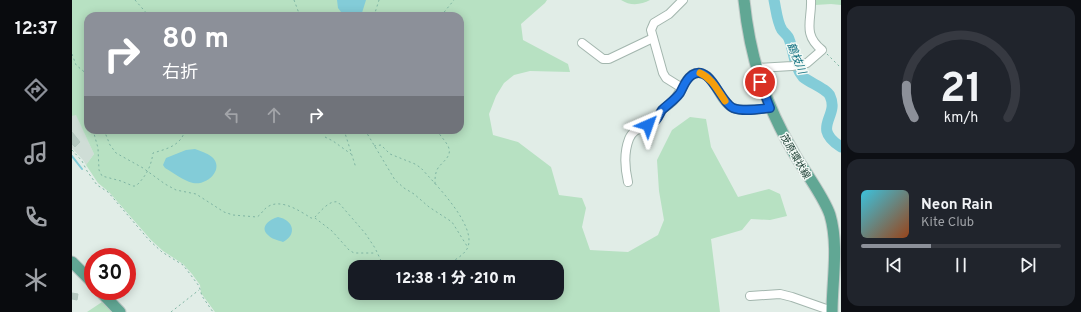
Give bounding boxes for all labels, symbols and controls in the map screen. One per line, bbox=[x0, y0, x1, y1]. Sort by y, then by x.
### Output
text: 12:37 bbox=[15, 18, 57, 41]
text: 80 m bbox=[162, 22, 229, 58]
icon: right bbox=[96, 28, 148, 80]
water label: 鶴枝川 bbox=[783, 40, 809, 77]
text: 右折 bbox=[162, 62, 198, 85]
text: 21 bbox=[940, 63, 982, 116]
pin bbox=[743, 65, 777, 99]
icon: arrive bbox=[749, 71, 771, 93]
icon: directions bbox=[22, 76, 50, 104]
icon: left bbox=[221, 104, 243, 126]
icon: ahead bbox=[263, 104, 285, 126]
icon: right bbox=[305, 104, 327, 126]
position arrow bbox=[627, 104, 669, 146]
text: km/h bbox=[944, 108, 978, 126]
street label: 茂原環状線 bbox=[777, 132, 813, 182]
icon: music bbox=[22, 139, 50, 167]
text: Neon Rain bbox=[921, 196, 993, 215]
icon: phone bbox=[22, 203, 50, 231]
text: Kite Club bbox=[921, 215, 974, 231]
speed limit sign: 30 bbox=[84, 248, 136, 300]
icon: previous bbox=[883, 254, 905, 276]
icon: pause bbox=[950, 254, 972, 276]
icon: next bbox=[1017, 254, 1039, 276]
icon: climate bbox=[22, 266, 50, 294]
text: 12:38 · 1 分 · 210 m bbox=[396, 270, 516, 289]

